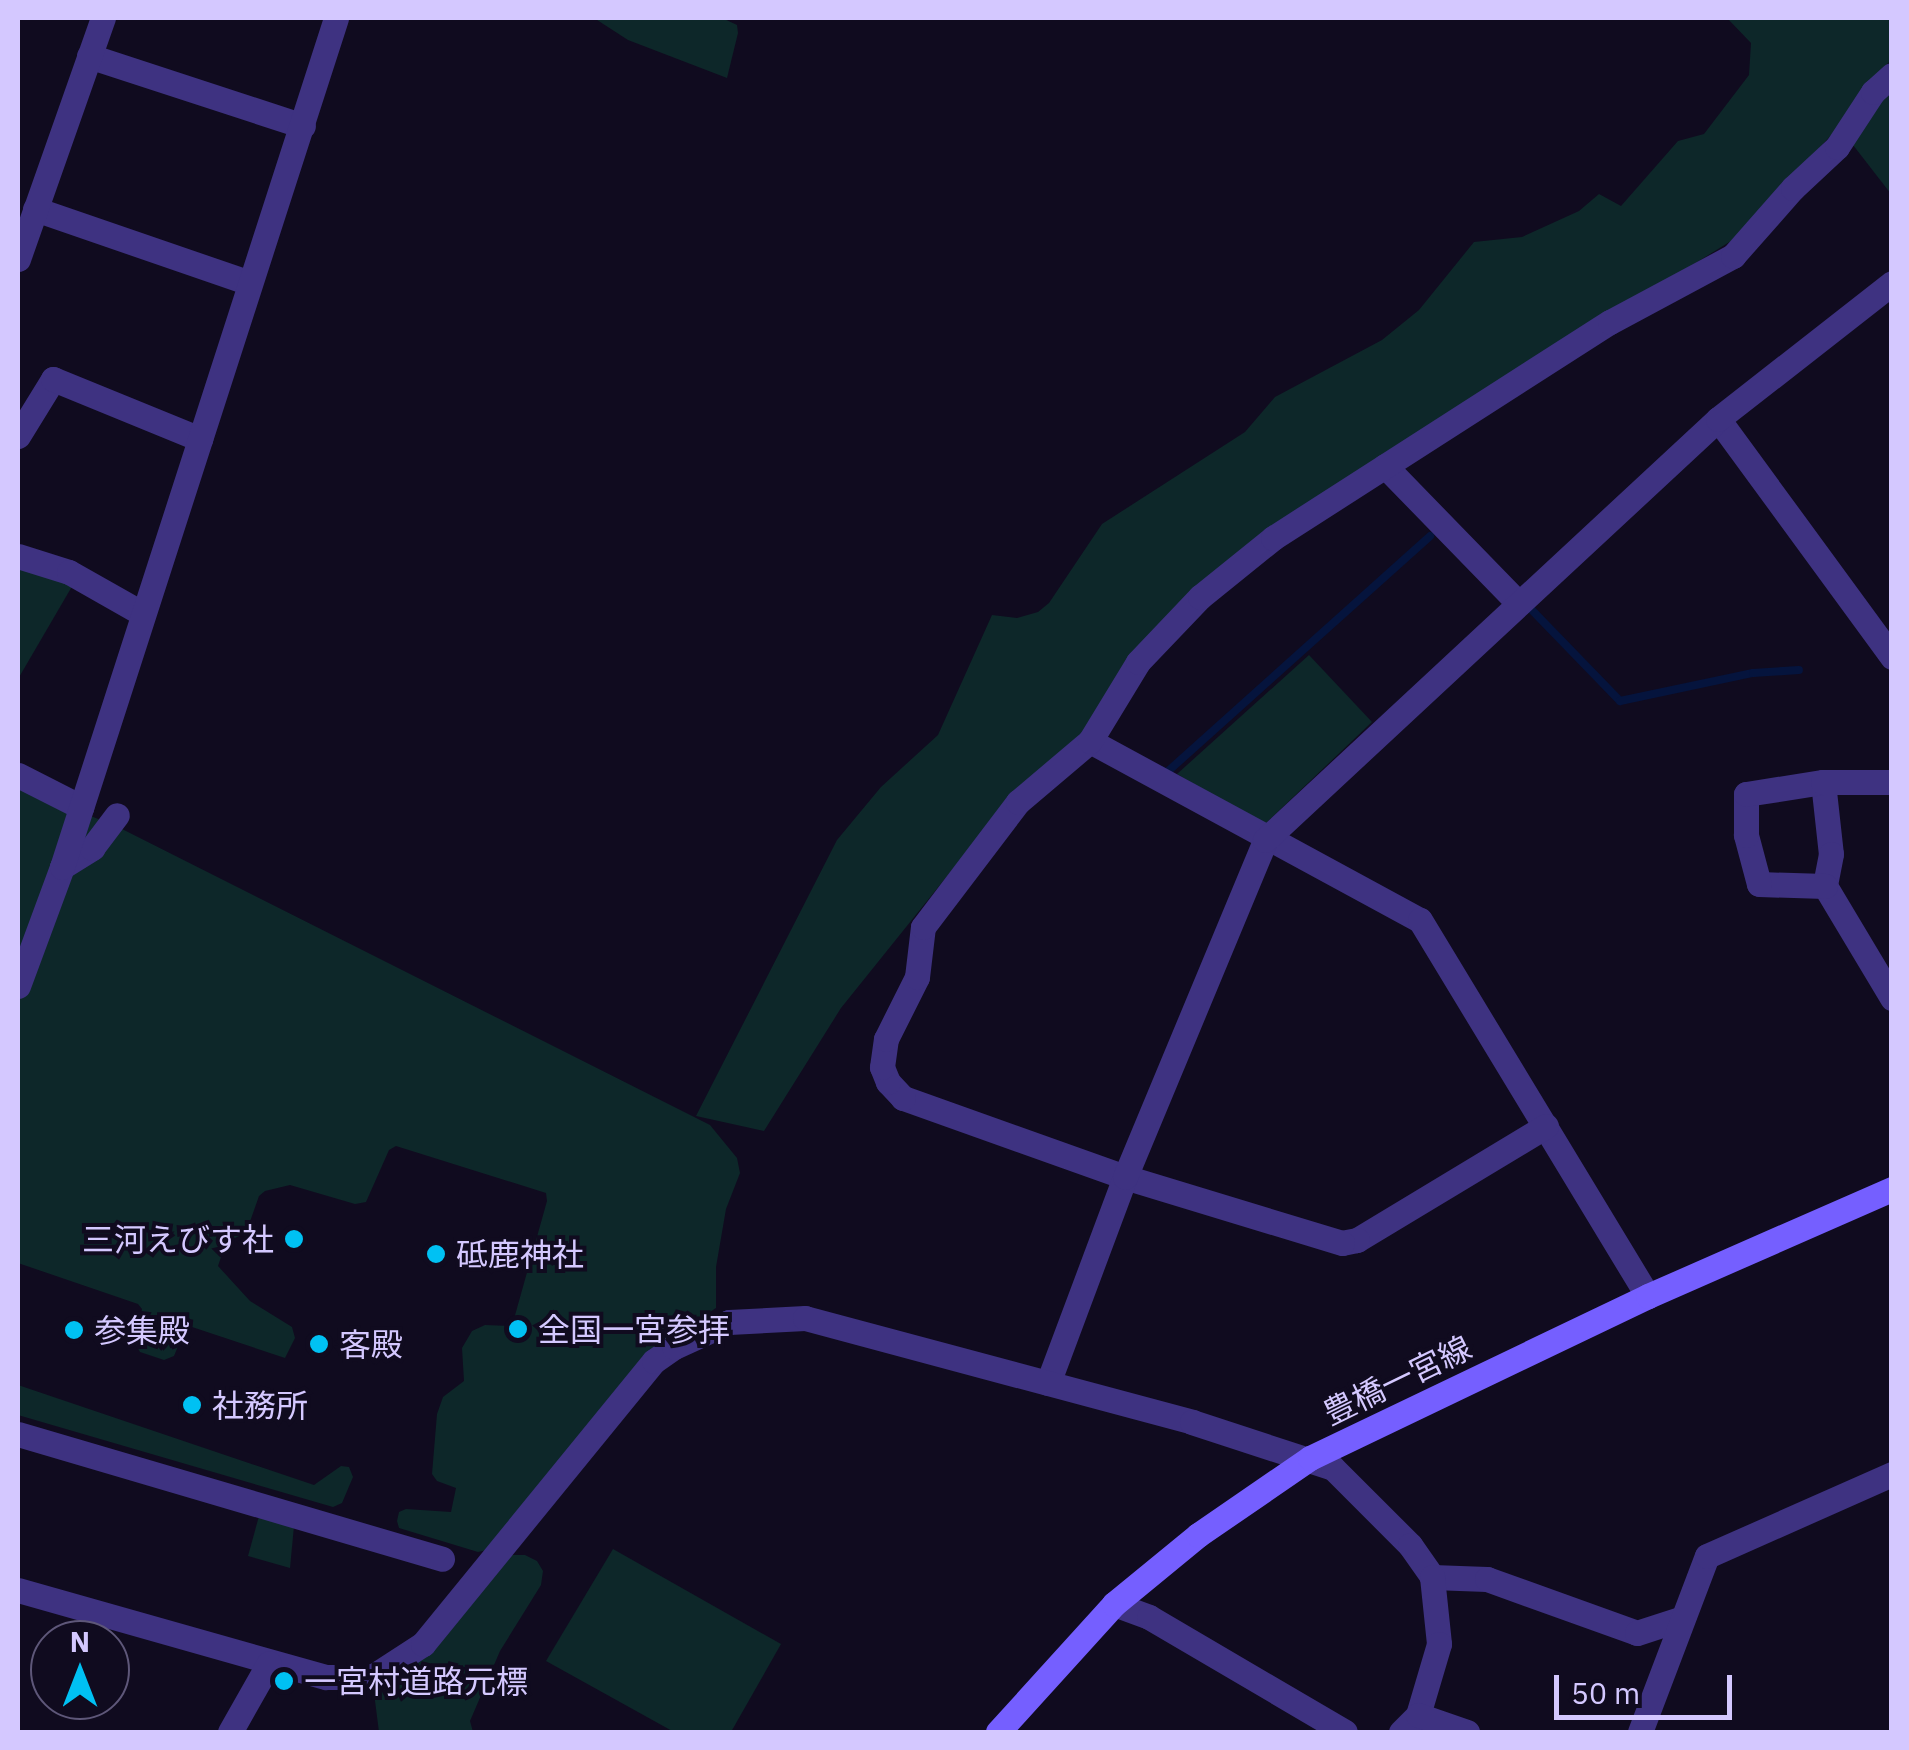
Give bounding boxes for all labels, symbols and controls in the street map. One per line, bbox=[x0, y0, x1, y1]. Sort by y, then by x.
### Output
place label: 三河えびす社 bbox=[82, 1220, 274, 1258]
marker: 三河えびす社 bbox=[283, 1228, 305, 1250]
place label: 砥鹿神社 bbox=[456, 1235, 584, 1273]
marker: 砥鹿神社 bbox=[425, 1243, 447, 1265]
place label: 全国一宮参拝 bbox=[538, 1310, 730, 1348]
place label: 参集殿 bbox=[94, 1311, 190, 1349]
marker: 全国一宮参拝 bbox=[507, 1318, 529, 1340]
marker: 参集殿 bbox=[63, 1319, 85, 1341]
place label: 客殿 bbox=[339, 1325, 403, 1363]
street label: 豊橋一宮線 bbox=[1317, 1328, 1477, 1432]
marker: 客殿 bbox=[308, 1333, 330, 1355]
place label: 社務所 bbox=[212, 1386, 308, 1424]
marker: 社務所 bbox=[181, 1394, 203, 1416]
north arrow bbox=[30, 1620, 130, 1720]
text: N bbox=[70, 1623, 90, 1660]
scale bar bbox=[1559, 1655, 1736, 1717]
place label: 一宮村道路元標 bbox=[304, 1662, 528, 1700]
marker: 一宮村道路元標 bbox=[273, 1670, 295, 1692]
text: 50 m bbox=[1571, 1673, 1640, 1712]

